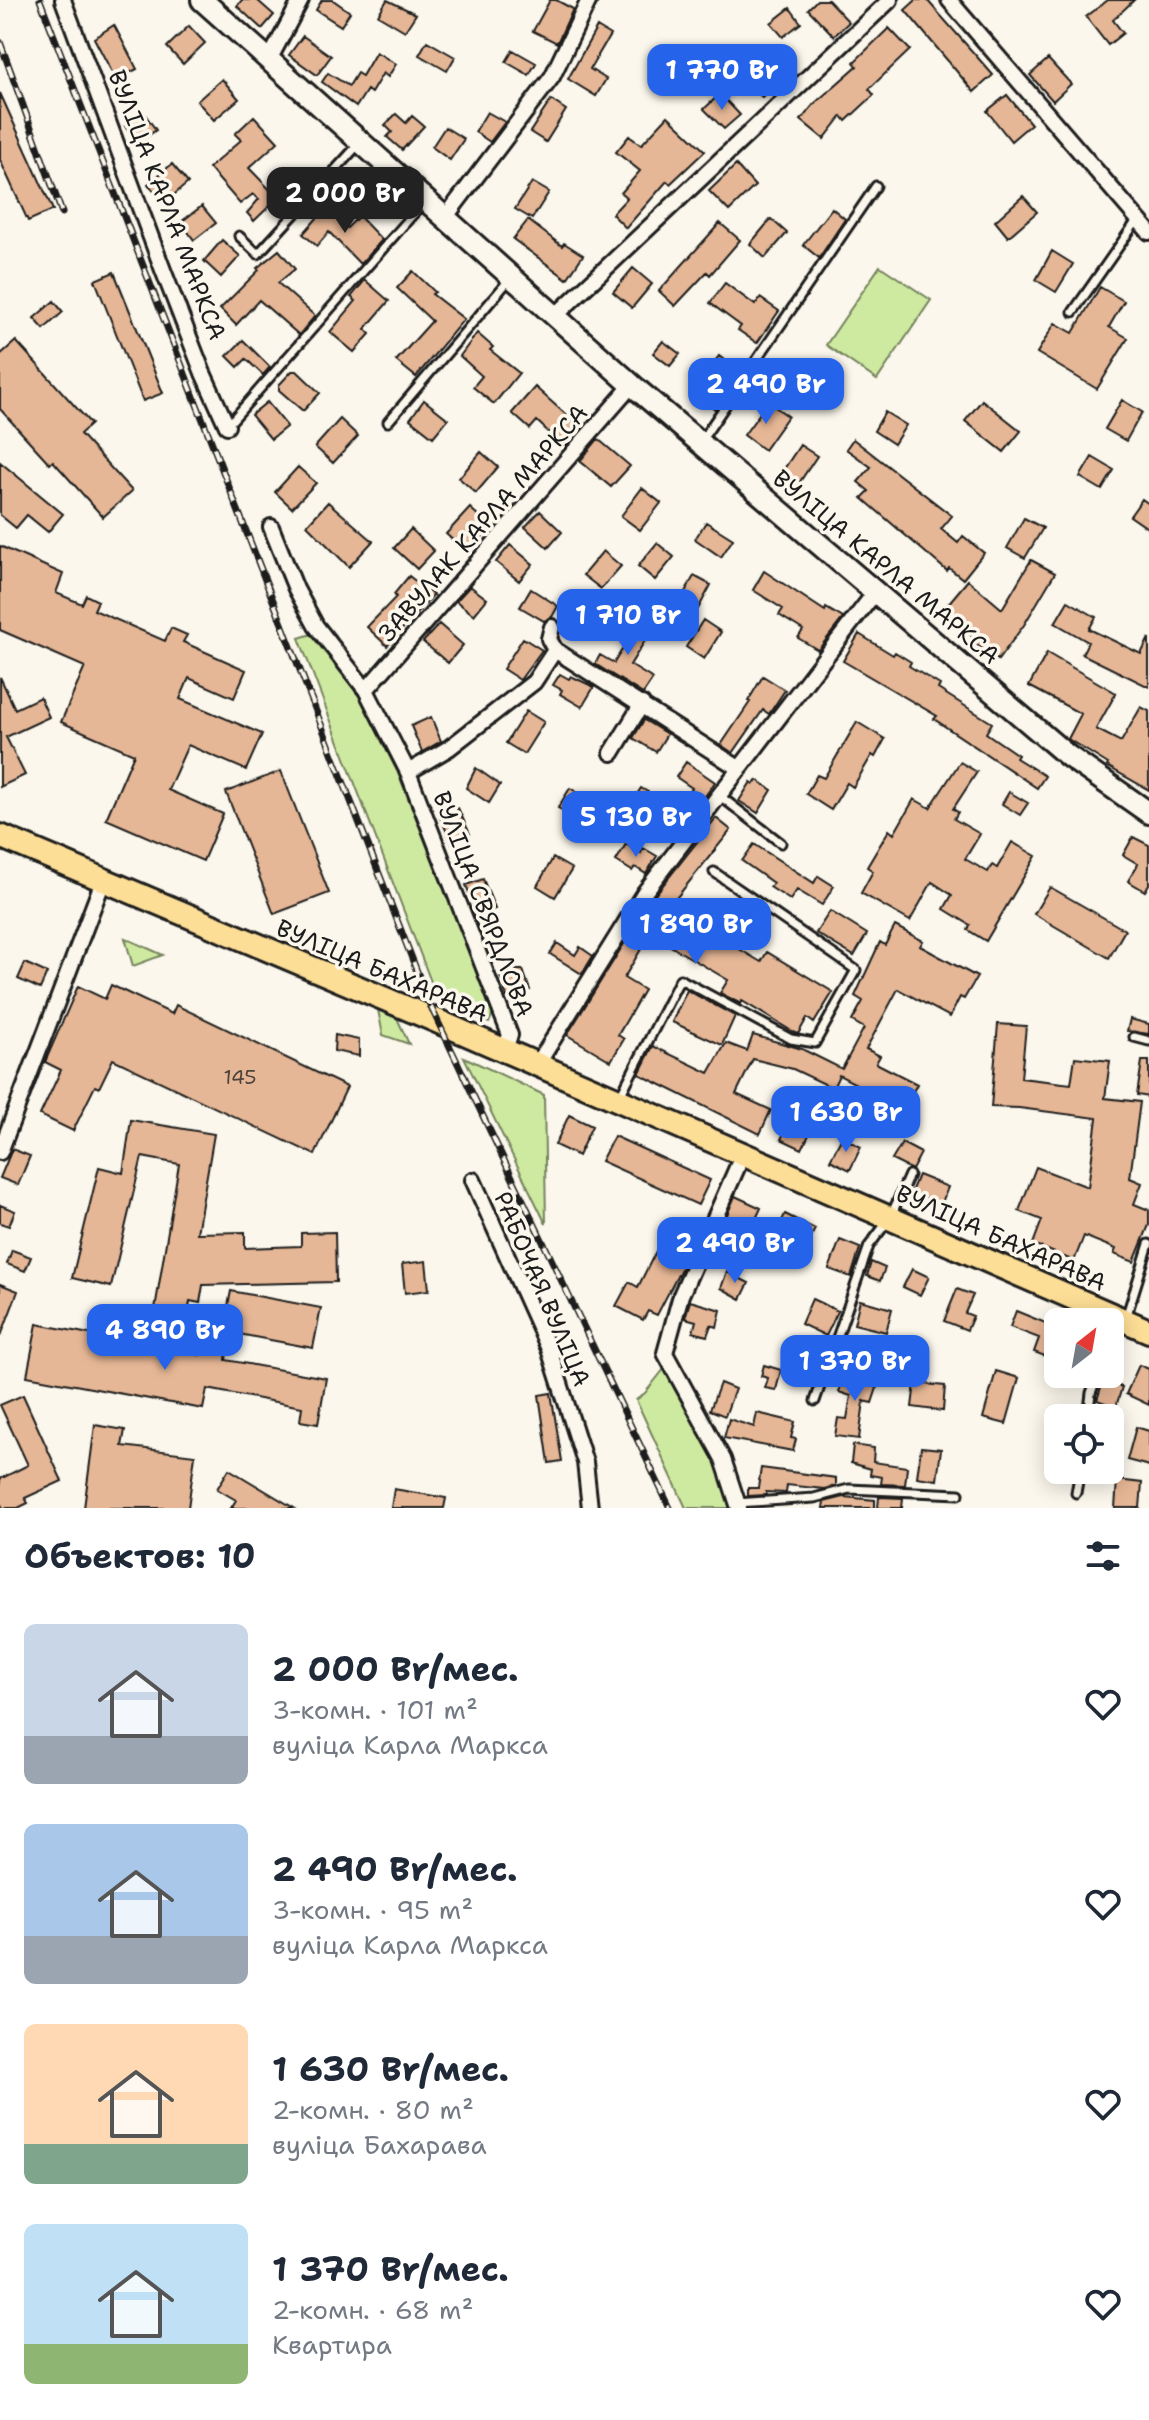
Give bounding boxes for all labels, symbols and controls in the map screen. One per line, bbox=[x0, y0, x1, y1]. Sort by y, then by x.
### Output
pin: 1 770 Br bbox=[639, 44, 805, 112]
text: 1 770 Br bbox=[665, 52, 779, 87]
street label: ВУЛІЦА КАРЛА МАРКСА bbox=[101, 65, 233, 345]
pin: 2 000 Br bbox=[262, 167, 428, 235]
text: 2 000 Br bbox=[285, 175, 405, 210]
pin: 2 490 Br bbox=[683, 358, 849, 426]
text: 2 490 Br bbox=[706, 366, 826, 401]
street label: ЗАВУЛАК КАРЛА МАРКСА bbox=[371, 398, 595, 648]
street label: ВУЛІЦА КАРЛА МАРКСА bbox=[766, 462, 1006, 672]
pin: 1 710 Br bbox=[545, 589, 711, 657]
text: 1 710 Br bbox=[575, 597, 681, 632]
street label: ВУЛІЦА СВЯРДЛОВА bbox=[425, 787, 541, 1021]
pin: 5 130 Br bbox=[553, 791, 719, 859]
text: 5 130 Br bbox=[580, 799, 692, 834]
pin: 1 890 Br bbox=[613, 898, 779, 966]
text: 1 890 Br bbox=[639, 906, 753, 941]
street label: ВУЛІЦА БАХАРАВА bbox=[271, 912, 493, 1030]
house number: 145 bbox=[223, 1064, 257, 1090]
pin: 1 630 Br bbox=[763, 1086, 929, 1154]
text: 1 630 Br bbox=[789, 1094, 903, 1129]
street label: ВУЛІЦА БАХАРАВА bbox=[891, 1177, 1111, 1299]
street label: РАБОЧАЯ ВУЛІЦА bbox=[486, 1187, 598, 1391]
pin: 2 490 Br bbox=[652, 1217, 818, 1285]
text: 2 490 Br bbox=[675, 1225, 795, 1260]
pin: 4 890 Br bbox=[82, 1304, 248, 1372]
north arrow bbox=[1044, 1308, 1124, 1388]
map controls bbox=[1044, 1308, 1124, 1484]
text: 4 890 Br bbox=[105, 1312, 225, 1347]
pin: 1 370 Br bbox=[772, 1335, 938, 1403]
text: 1 370 Br bbox=[798, 1343, 912, 1378]
button: locate bbox=[1044, 1404, 1124, 1484]
text: Объектов: 10 bbox=[24, 1533, 256, 1579]
icon: filters bbox=[1081, 1534, 1125, 1578]
text: 2 000 Br/мес. bbox=[272, 1646, 519, 1692]
icon: home bbox=[88, 1656, 184, 1752]
icon: heart bbox=[1081, 1682, 1125, 1726]
text: 3-комн. · 101 m² bbox=[272, 1692, 478, 1727]
text: вуліца Карла Маркса bbox=[272, 1727, 548, 1762]
text: 2 490 Br/мес. bbox=[272, 1846, 517, 1892]
icon: home bbox=[88, 1856, 184, 1952]
icon: heart bbox=[1081, 1882, 1125, 1926]
text: 3-комн. · 95 m² bbox=[272, 1892, 473, 1927]
text: вуліца Карла Маркса bbox=[272, 1927, 548, 1962]
text: 1 630 Br/мес. bbox=[272, 2046, 509, 2092]
icon: home bbox=[88, 2056, 184, 2152]
icon: heart bbox=[1081, 2082, 1125, 2126]
text: 2-комн. · 80 m² bbox=[272, 2092, 474, 2127]
text: вуліца Бахарава bbox=[272, 2127, 487, 2162]
text: 1 370 Br/мес. bbox=[272, 2246, 509, 2292]
icon: home bbox=[88, 2256, 184, 2352]
icon: heart bbox=[1081, 2282, 1125, 2326]
text: 2-комн. · 68 m² bbox=[272, 2292, 473, 2327]
text: Квартира bbox=[272, 2327, 392, 2362]

